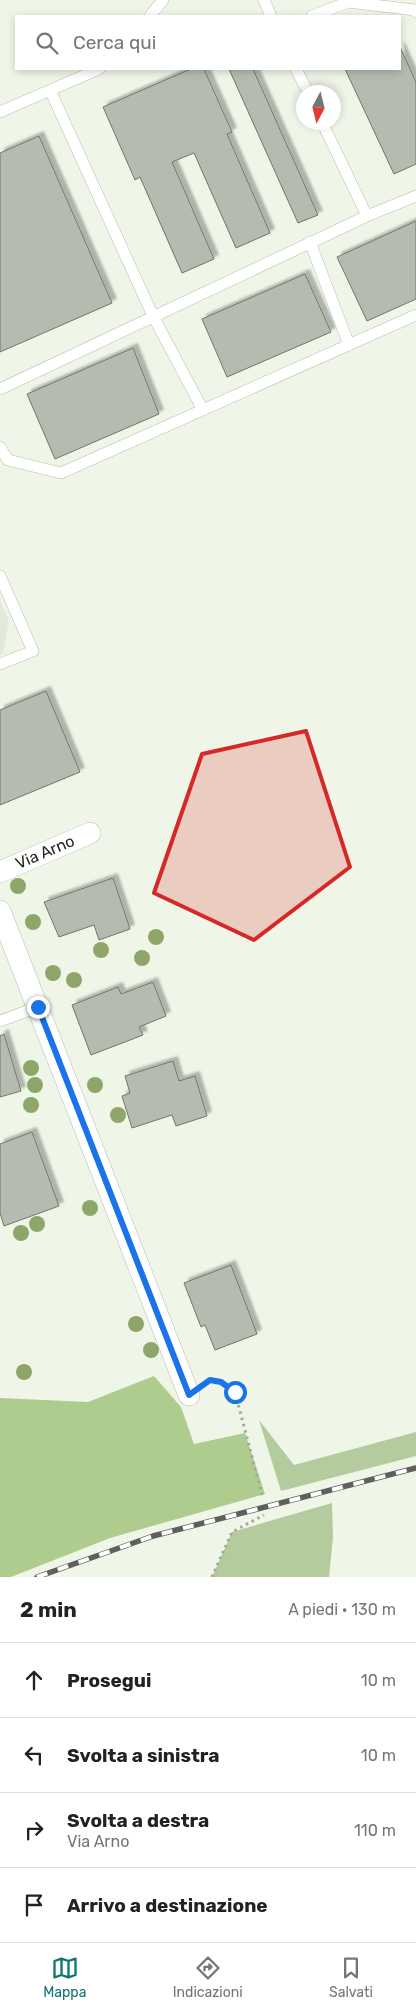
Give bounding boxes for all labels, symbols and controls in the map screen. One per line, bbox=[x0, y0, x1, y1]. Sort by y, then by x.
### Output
search box bbox=[15, 15, 401, 70]
icon: search bbox=[33, 29, 61, 57]
text: Cerca qui bbox=[73, 31, 156, 54]
north arrow bbox=[296, 85, 341, 130]
street label: Via Arno bbox=[13, 831, 77, 873]
route end bbox=[27, 996, 50, 1019]
route start bbox=[224, 1381, 247, 1404]
text: 2 min bbox=[20, 1597, 77, 1622]
text: A piedi · 130 m bbox=[288, 1600, 396, 1619]
icon: ahead bbox=[20, 1666, 48, 1694]
text: Prosegui bbox=[67, 1669, 151, 1692]
text: 10 m bbox=[361, 1671, 396, 1690]
icon: left bbox=[20, 1741, 48, 1769]
text: Svolta a sinistra bbox=[67, 1744, 220, 1767]
text: 10 m bbox=[361, 1746, 396, 1765]
text: Svolta a destra bbox=[67, 1809, 209, 1832]
icon: right bbox=[20, 1816, 48, 1844]
text: 110 m bbox=[354, 1821, 396, 1840]
text: Via Arno bbox=[67, 1832, 129, 1851]
icon: arrive bbox=[20, 1891, 48, 1919]
text: Arrivo a destinazione bbox=[67, 1894, 268, 1917]
tab: Mappa bbox=[43, 1954, 86, 2001]
tab: Indicazioni bbox=[173, 1954, 243, 2001]
tab: Salvati bbox=[329, 1954, 373, 2001]

